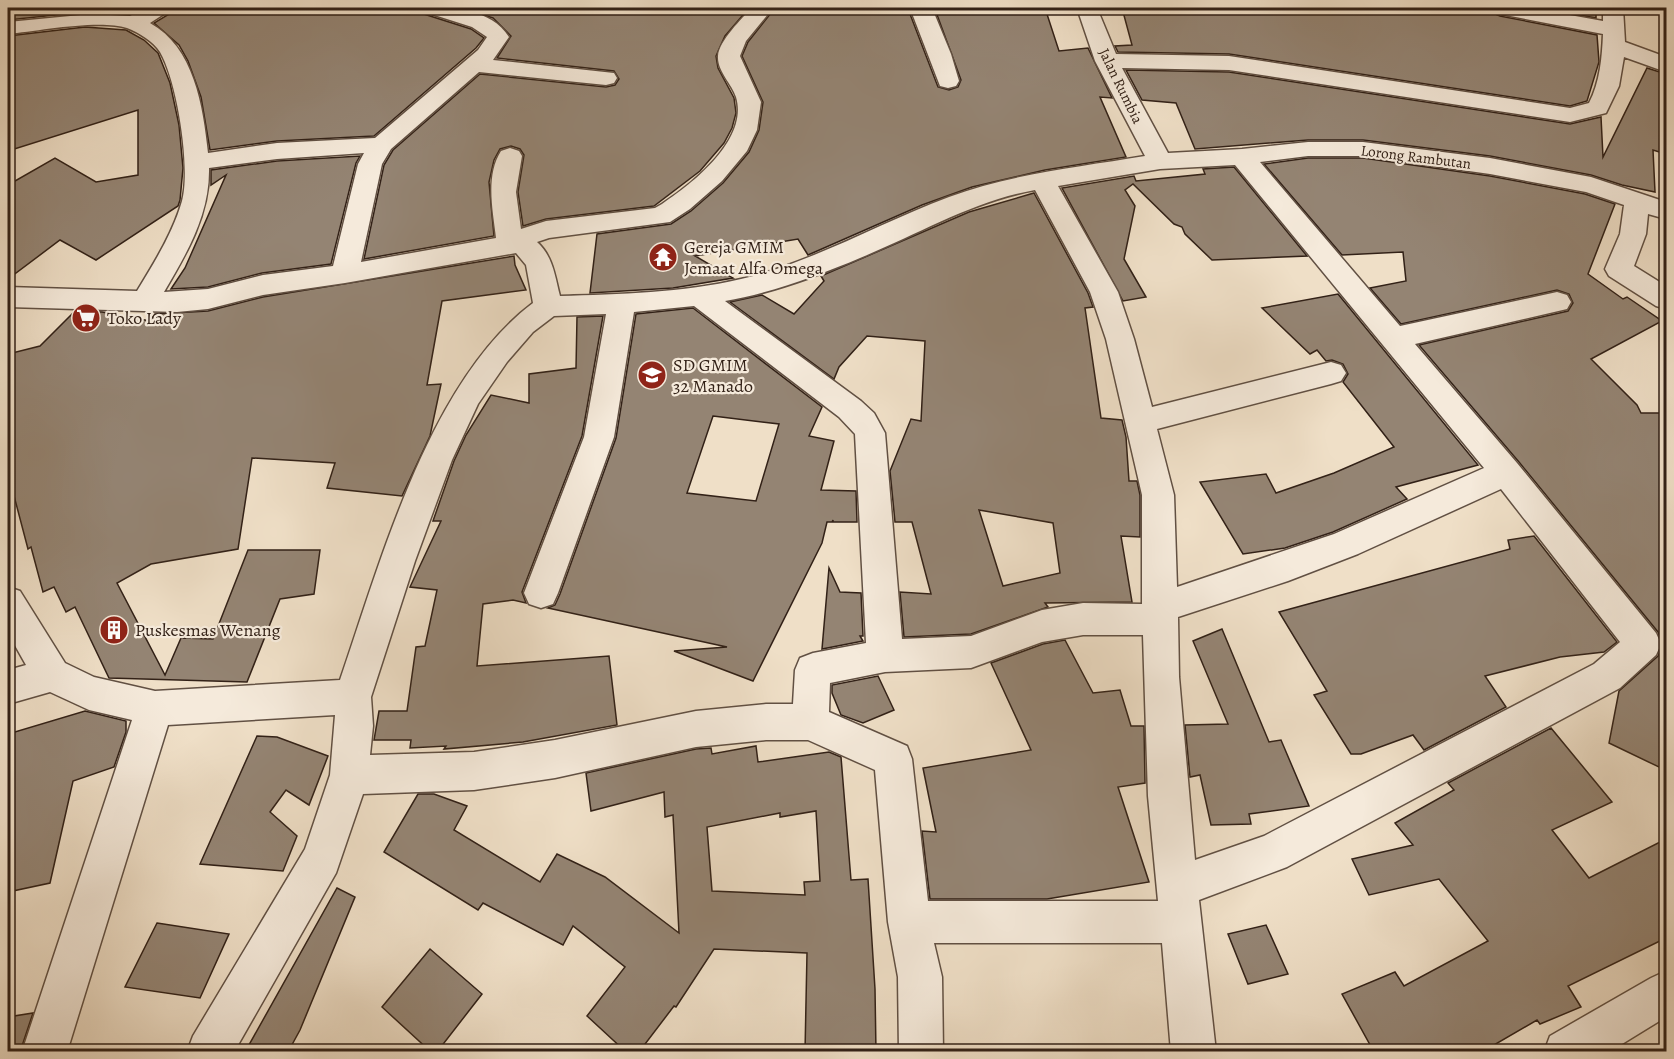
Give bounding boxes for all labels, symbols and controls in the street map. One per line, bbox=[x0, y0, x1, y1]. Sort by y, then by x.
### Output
street label: Jalan Rumbia bbox=[1094, 45, 1148, 127]
street label: Lorong Rambutan bbox=[1360, 140, 1472, 174]
place label: Gereja GMIM Jemaat Alfa Omega bbox=[684, 235, 824, 280]
temple icon: Gereja GMIM Jemaat Alfa Omega bbox=[647, 241, 679, 273]
supermarket icon: Toko Lady bbox=[70, 302, 102, 334]
place label: Toko Lady bbox=[107, 306, 182, 330]
place label: SD GMIM 32 Manado bbox=[673, 353, 753, 398]
school or university icon: SD GMIM 32 Manado bbox=[636, 359, 668, 391]
building icon: Puskesmas Wenang bbox=[98, 614, 130, 646]
place label: Puskesmas Wenang bbox=[135, 618, 281, 642]

